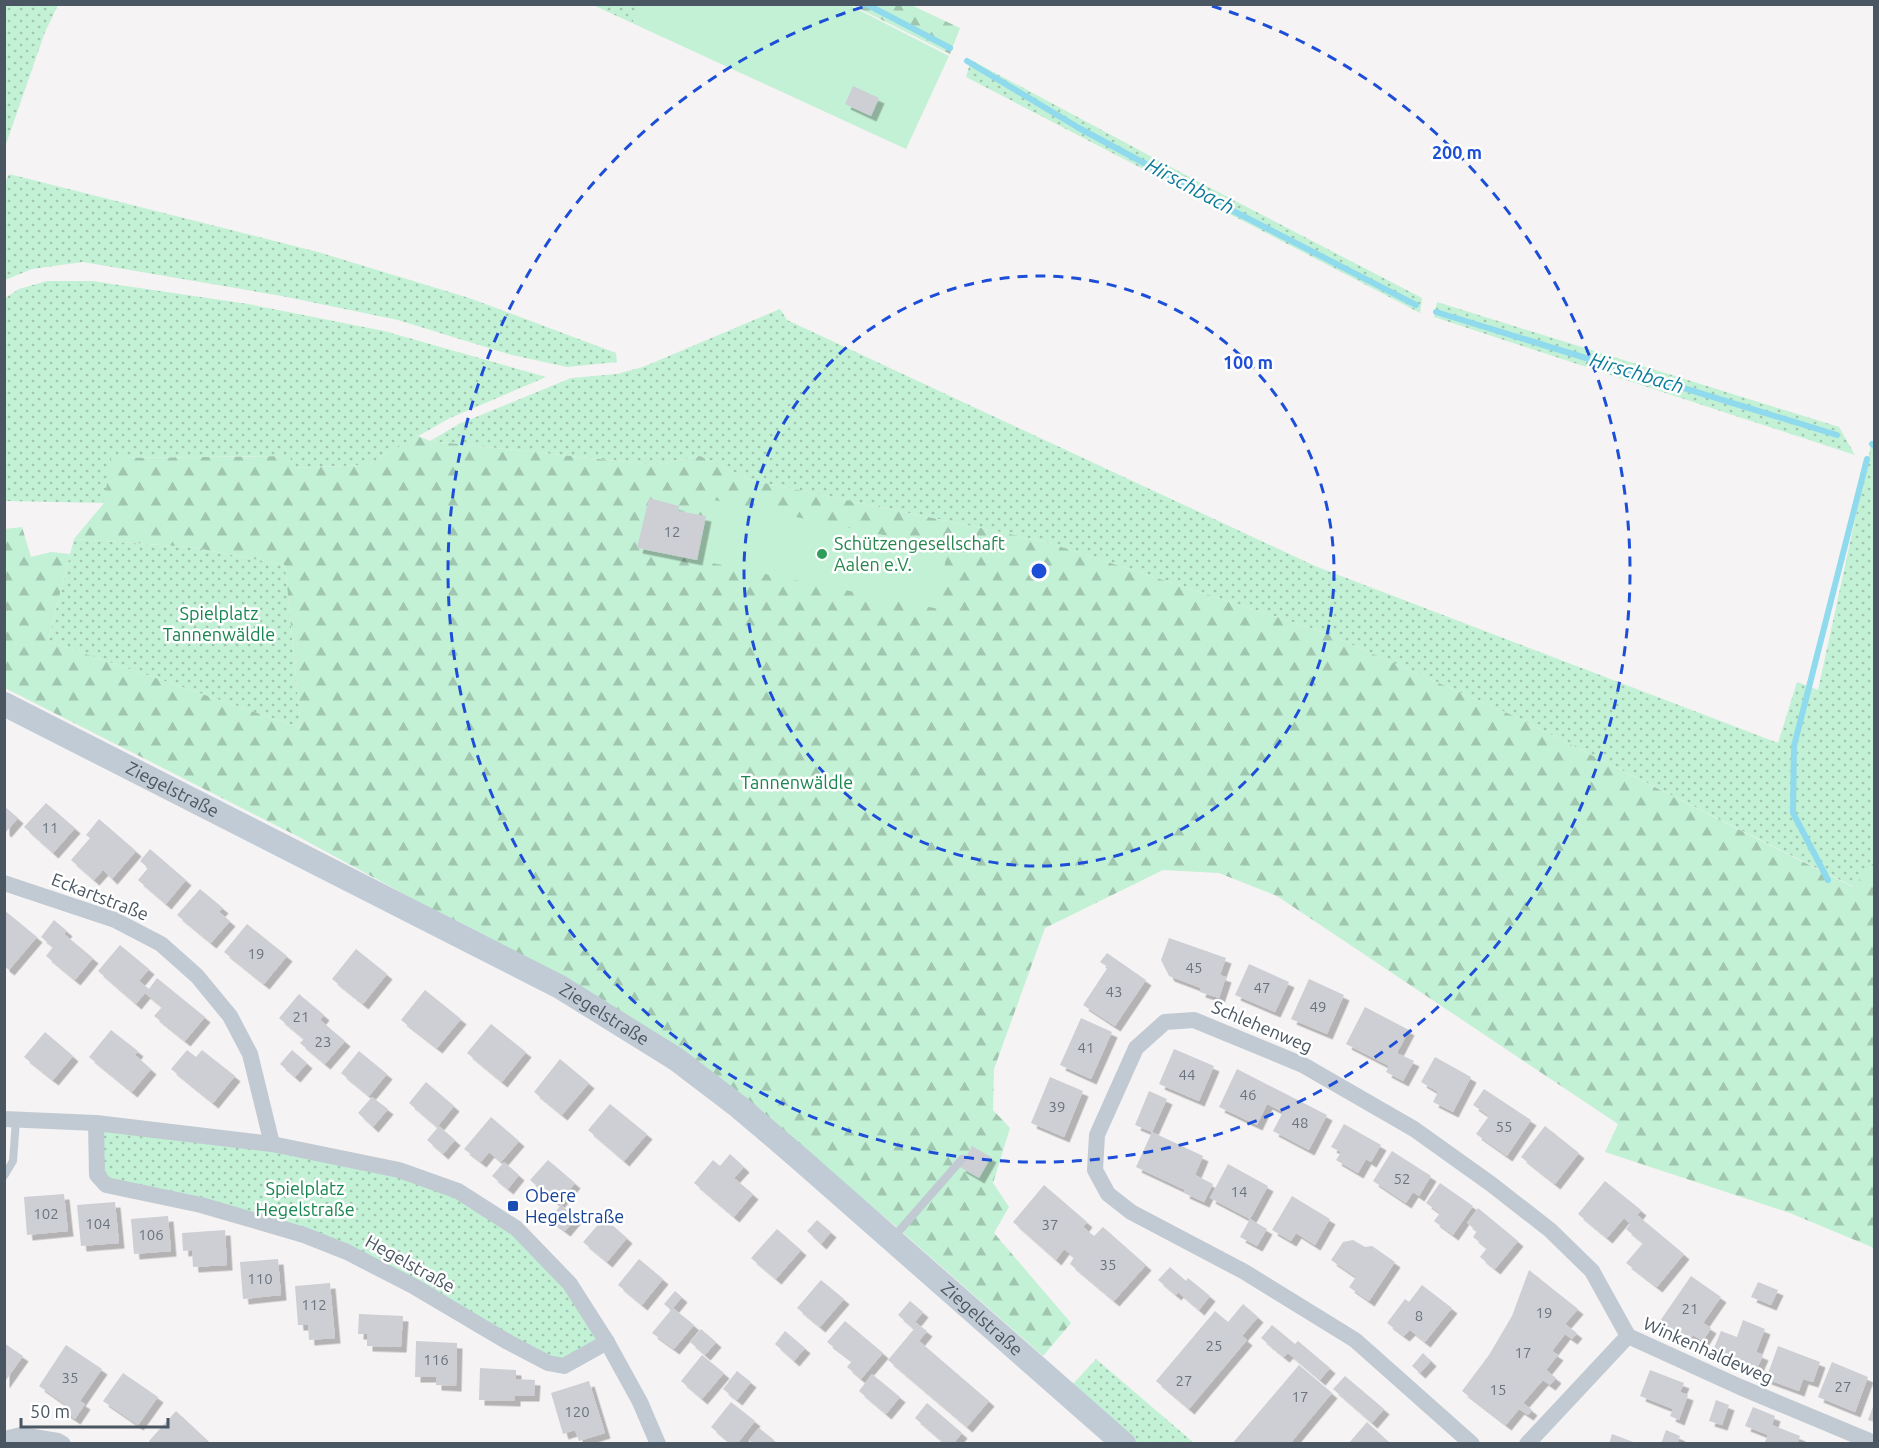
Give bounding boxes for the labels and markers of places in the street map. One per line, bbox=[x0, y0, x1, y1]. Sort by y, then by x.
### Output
place label: Schützengesellschaft Aalen e.V. bbox=[834, 533, 1005, 574]
marker: Schützengesellschaft Aalen e.V. bbox=[815, 547, 829, 561]
centre of rings bbox=[1029, 561, 1049, 581]
place label: Obere Hegelstraße bbox=[525, 1185, 624, 1226]
marker: Obere Hegelstraße bbox=[506, 1199, 520, 1213]

